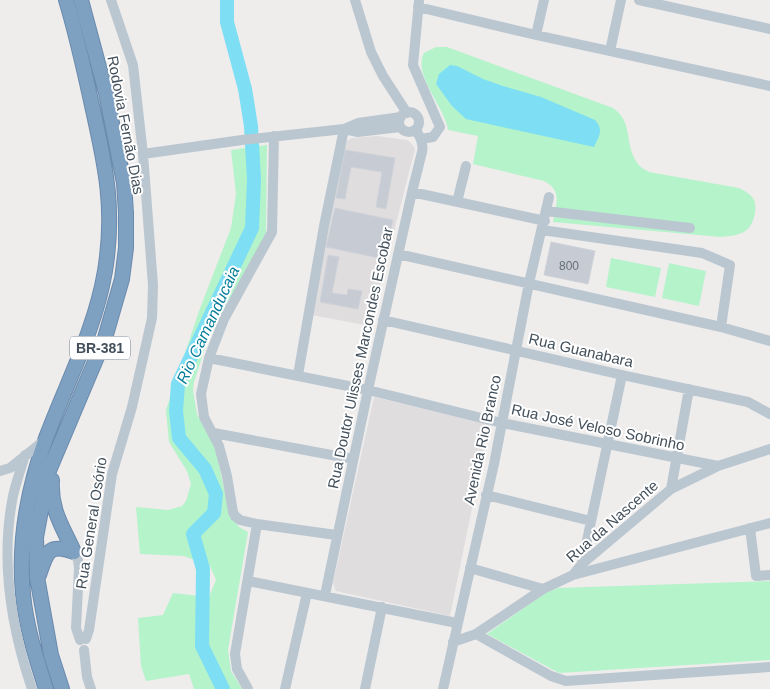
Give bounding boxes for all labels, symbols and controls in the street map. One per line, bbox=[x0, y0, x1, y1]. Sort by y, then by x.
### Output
street label: Rodovia Fernão Dias bbox=[104, 54, 148, 196]
street label: Rua Doutor Ulisses Marcondes Escobar bbox=[324, 226, 396, 490]
house number: 800 bbox=[559, 259, 579, 273]
water label: Rio Camanducaia bbox=[173, 264, 243, 386]
street label: Rua Guanabara bbox=[527, 330, 636, 370]
road number: BR-381 bbox=[70, 336, 130, 359]
street label: Avenida Rio Branco bbox=[460, 374, 504, 506]
street label: Rua José Veloso Sobrinho bbox=[510, 400, 686, 454]
street label: Rua General Osório bbox=[72, 456, 110, 590]
street label: Rua da Nascente bbox=[563, 477, 661, 565]

